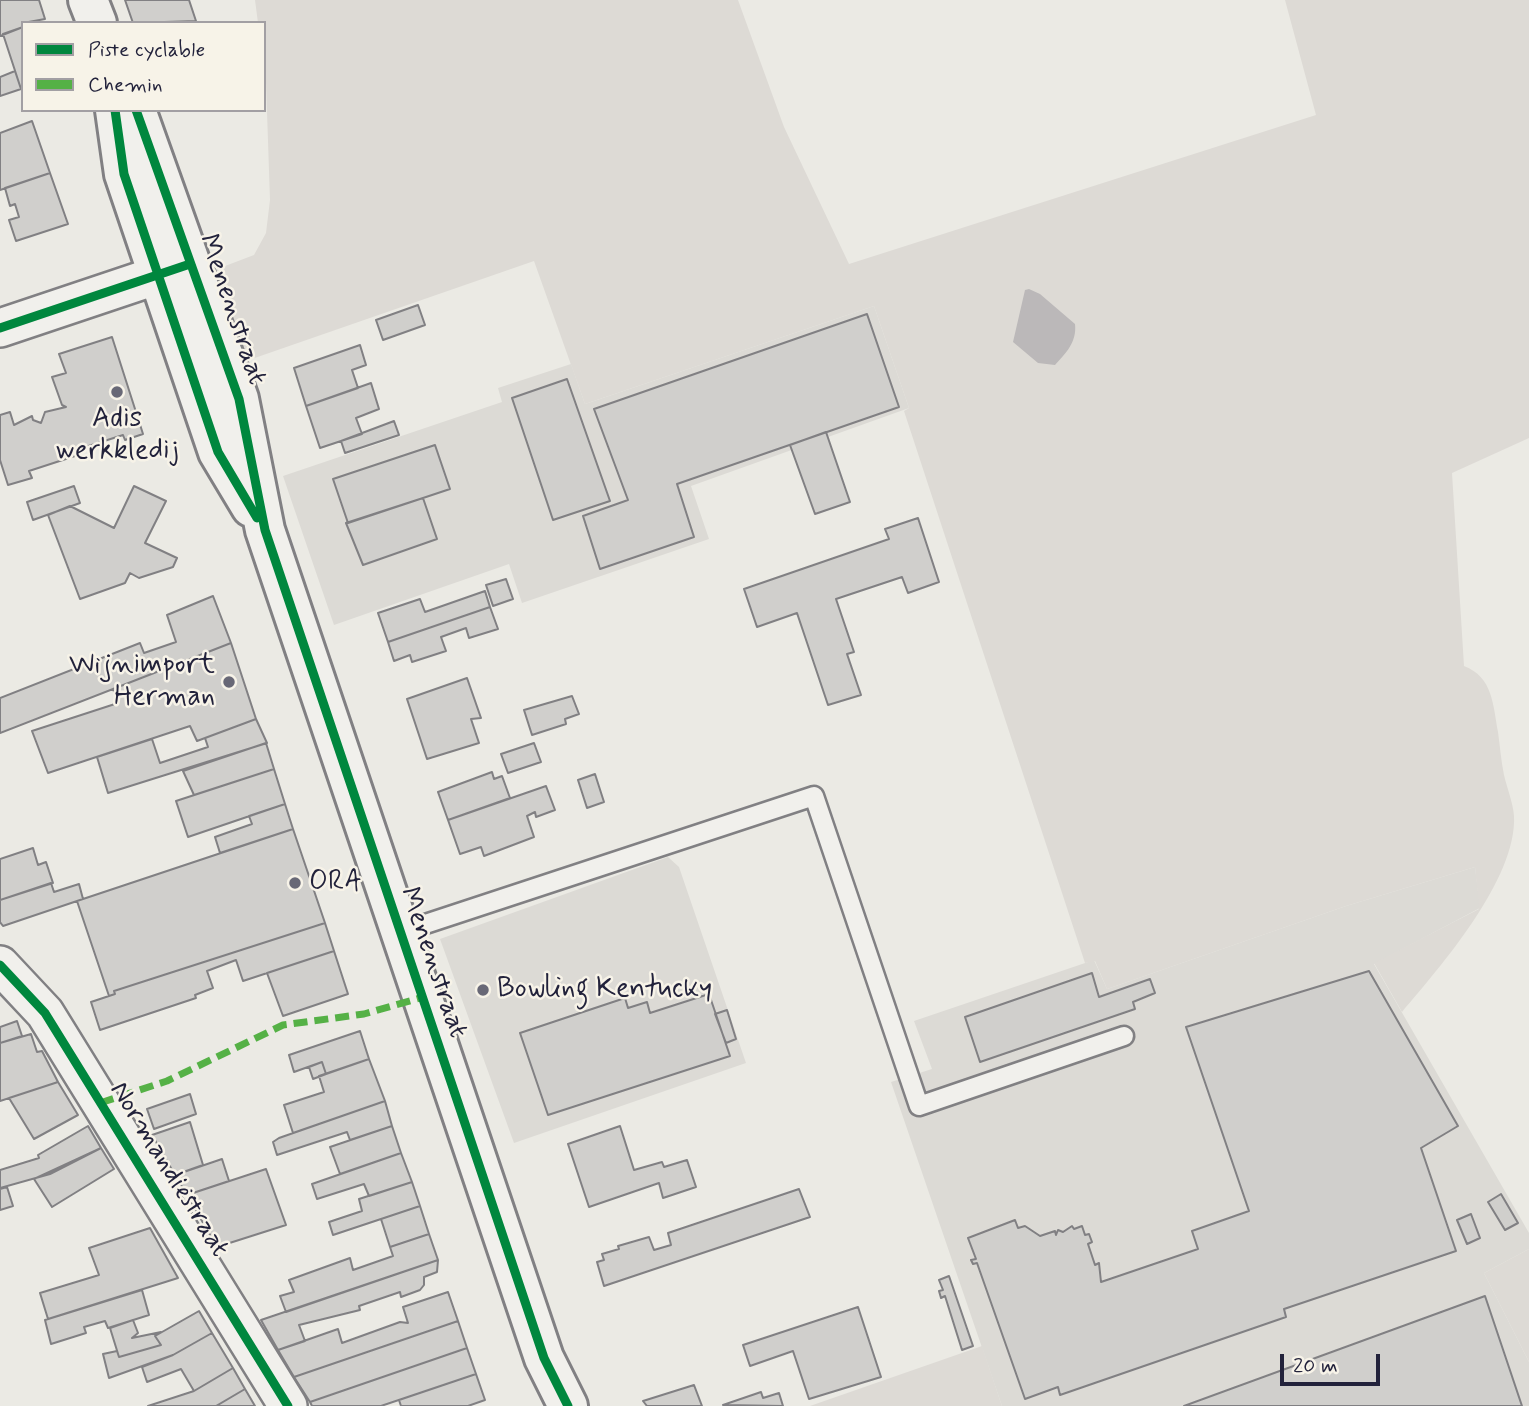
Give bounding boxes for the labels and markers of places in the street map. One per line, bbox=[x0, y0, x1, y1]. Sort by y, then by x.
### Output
marker: Adis werkkledij bbox=[109, 384, 125, 400]
place label: Adis werkkledij bbox=[55, 403, 179, 469]
place label: Wijnimport Herman bbox=[69, 649, 215, 715]
marker: Wijnimport Herman bbox=[221, 674, 237, 690]
place label: ORA bbox=[309, 866, 362, 900]
marker: ORA bbox=[287, 875, 303, 891]
place label: Bowling Kentucky bbox=[497, 973, 712, 1007]
marker: Bowling Kentucky bbox=[475, 982, 491, 998]

